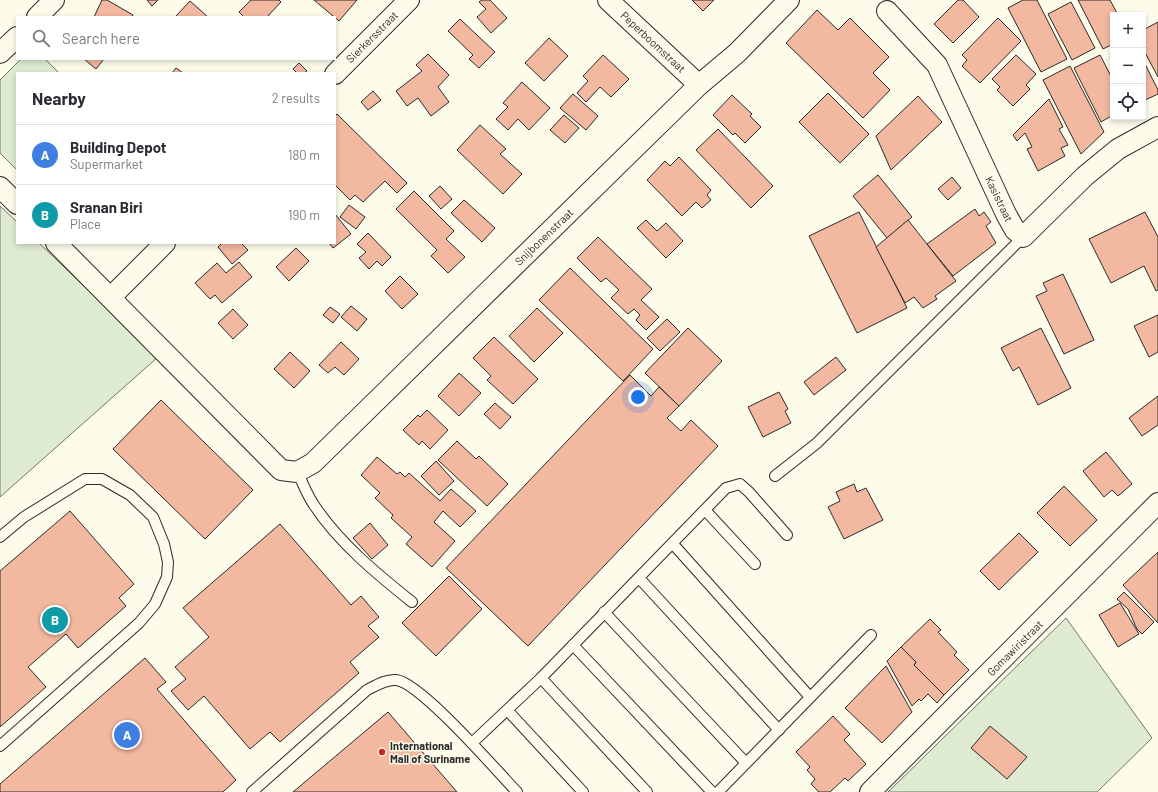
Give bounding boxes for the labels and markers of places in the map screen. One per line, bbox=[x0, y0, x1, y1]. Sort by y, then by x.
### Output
pin: B bbox=[42, 605, 68, 635]
pin: A bbox=[114, 720, 140, 750]
place label: International Mall of Suriname bbox=[390, 739, 470, 765]
marker: International Mall of Suriname bbox=[377, 747, 387, 757]

